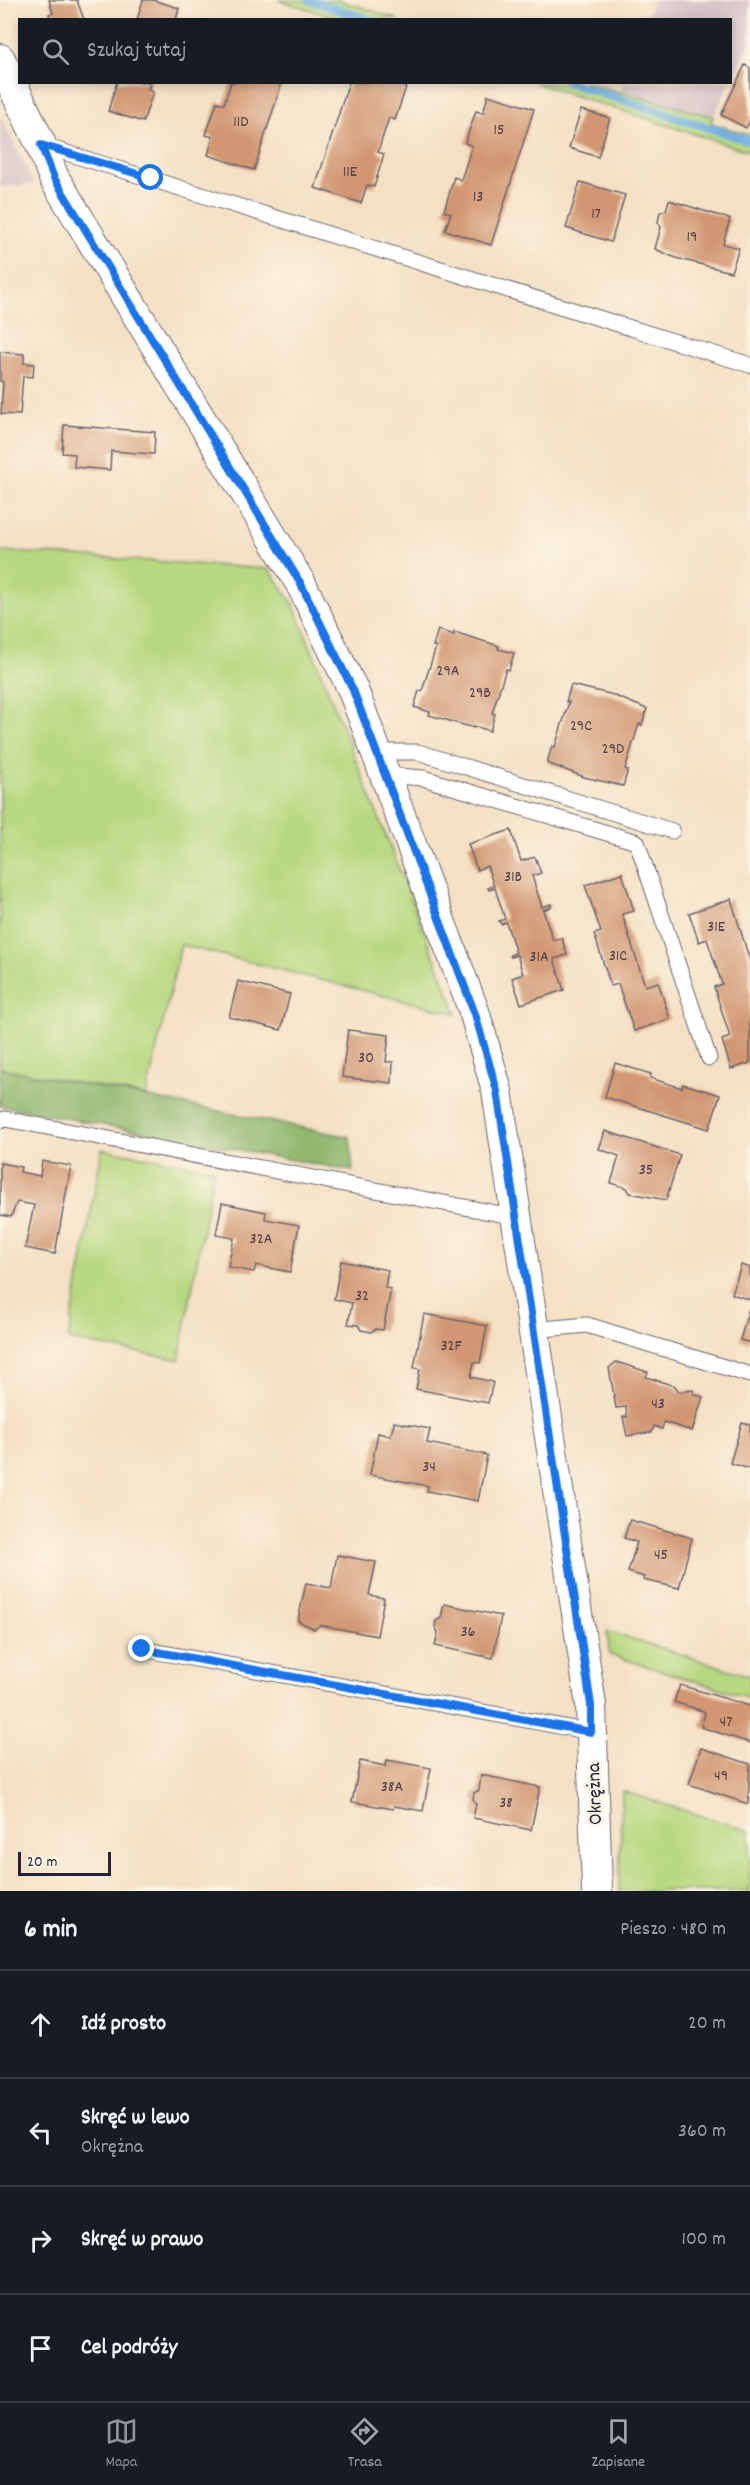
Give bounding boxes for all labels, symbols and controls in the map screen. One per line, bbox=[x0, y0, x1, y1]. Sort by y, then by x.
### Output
search box bbox=[18, 18, 732, 84]
icon: search bbox=[39, 35, 72, 68]
text: Szukaj tutaj bbox=[87, 36, 186, 67]
house number: 11D bbox=[233, 111, 249, 134]
house number: 15 bbox=[494, 119, 504, 142]
house number: 11E bbox=[343, 161, 358, 184]
route start bbox=[137, 164, 163, 190]
house number: 13 bbox=[473, 186, 483, 209]
house number: 17 bbox=[591, 203, 601, 226]
house number: 19 bbox=[687, 226, 697, 249]
house number: 29A bbox=[436, 660, 460, 683]
house number: 29B bbox=[469, 682, 491, 705]
house number: 29C bbox=[570, 715, 592, 738]
house number: 29D bbox=[602, 738, 624, 761]
house number: 31B bbox=[504, 866, 522, 889]
house number: 31E bbox=[707, 916, 726, 939]
house number: 31C bbox=[609, 945, 627, 968]
house number: 31A bbox=[529, 946, 549, 969]
house number: 30 bbox=[358, 1047, 374, 1070]
house number: 35 bbox=[639, 1159, 653, 1182]
house number: 32A bbox=[250, 1228, 273, 1251]
house number: 32 bbox=[355, 1285, 369, 1308]
house number: 32F bbox=[440, 1335, 462, 1358]
house number: 43 bbox=[651, 1393, 665, 1416]
house number: 34 bbox=[422, 1456, 436, 1479]
house number: 45 bbox=[654, 1544, 668, 1567]
house number: 36 bbox=[461, 1621, 476, 1644]
route end bbox=[128, 1635, 154, 1661]
house number: 47 bbox=[720, 1711, 732, 1734]
street label: Okrężna bbox=[581, 1762, 611, 1825]
house number: 49 bbox=[714, 1765, 728, 1788]
house number: 38A bbox=[381, 1776, 403, 1799]
house number: 38 bbox=[499, 1792, 513, 1815]
scale bar bbox=[18, 1849, 111, 1876]
text: 20 m bbox=[27, 1851, 57, 1874]
text: 6 min bbox=[24, 1912, 77, 1949]
text: Pieszo · 480 m bbox=[620, 1916, 726, 1944]
icon: ahead bbox=[24, 2008, 57, 2041]
text: Idź prosto bbox=[81, 2009, 166, 2040]
text: 20 m bbox=[688, 2010, 726, 2038]
text: Skręć w lewo bbox=[81, 2103, 190, 2134]
icon: left bbox=[24, 2116, 57, 2149]
text: 360 m bbox=[678, 2118, 726, 2146]
text: Okrężna bbox=[81, 2134, 143, 2162]
icon: right bbox=[24, 2224, 57, 2257]
text: Skręć w prawo bbox=[81, 2225, 203, 2256]
text: 100 m bbox=[682, 2226, 726, 2254]
icon: arrive bbox=[24, 2332, 57, 2365]
text: Cel podróży bbox=[81, 2333, 177, 2364]
tab: Mapa bbox=[105, 2415, 138, 2474]
tab: Trasa bbox=[348, 2415, 382, 2474]
tab: Zapisane bbox=[592, 2415, 645, 2474]

